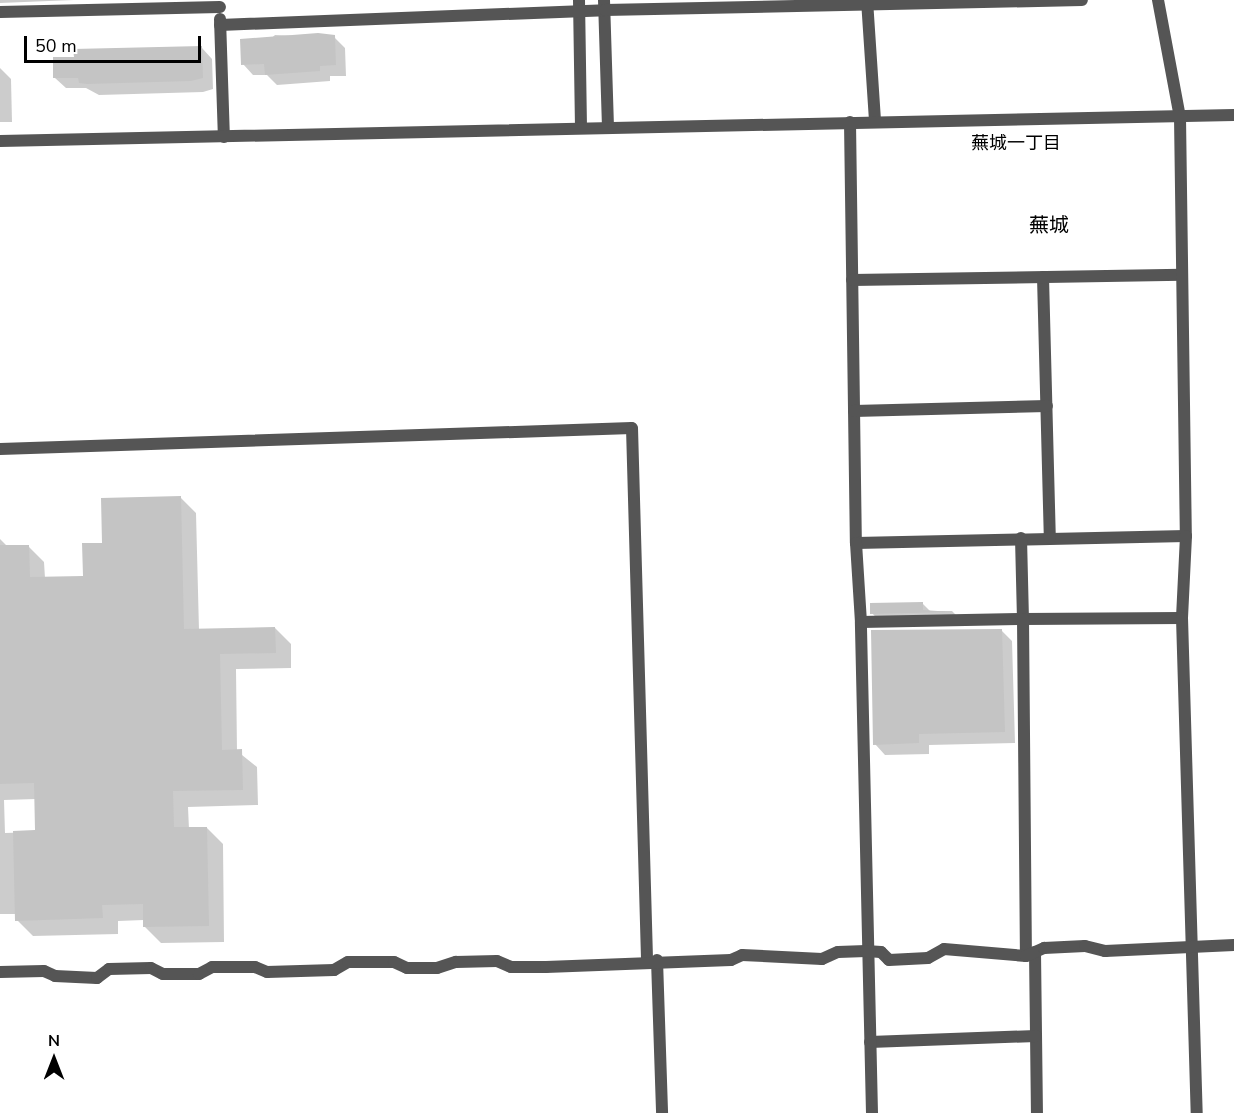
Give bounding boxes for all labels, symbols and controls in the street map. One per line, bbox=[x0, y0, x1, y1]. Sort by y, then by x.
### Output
scale bar bbox=[27, 24, 204, 62]
text: 50 m bbox=[35, 34, 77, 58]
district label: 蕪城一丁目 bbox=[971, 132, 1061, 154]
district label: 蕪城 bbox=[1029, 213, 1069, 237]
north arrow bbox=[24, 1029, 84, 1089]
text: N bbox=[48, 1030, 60, 1052]

